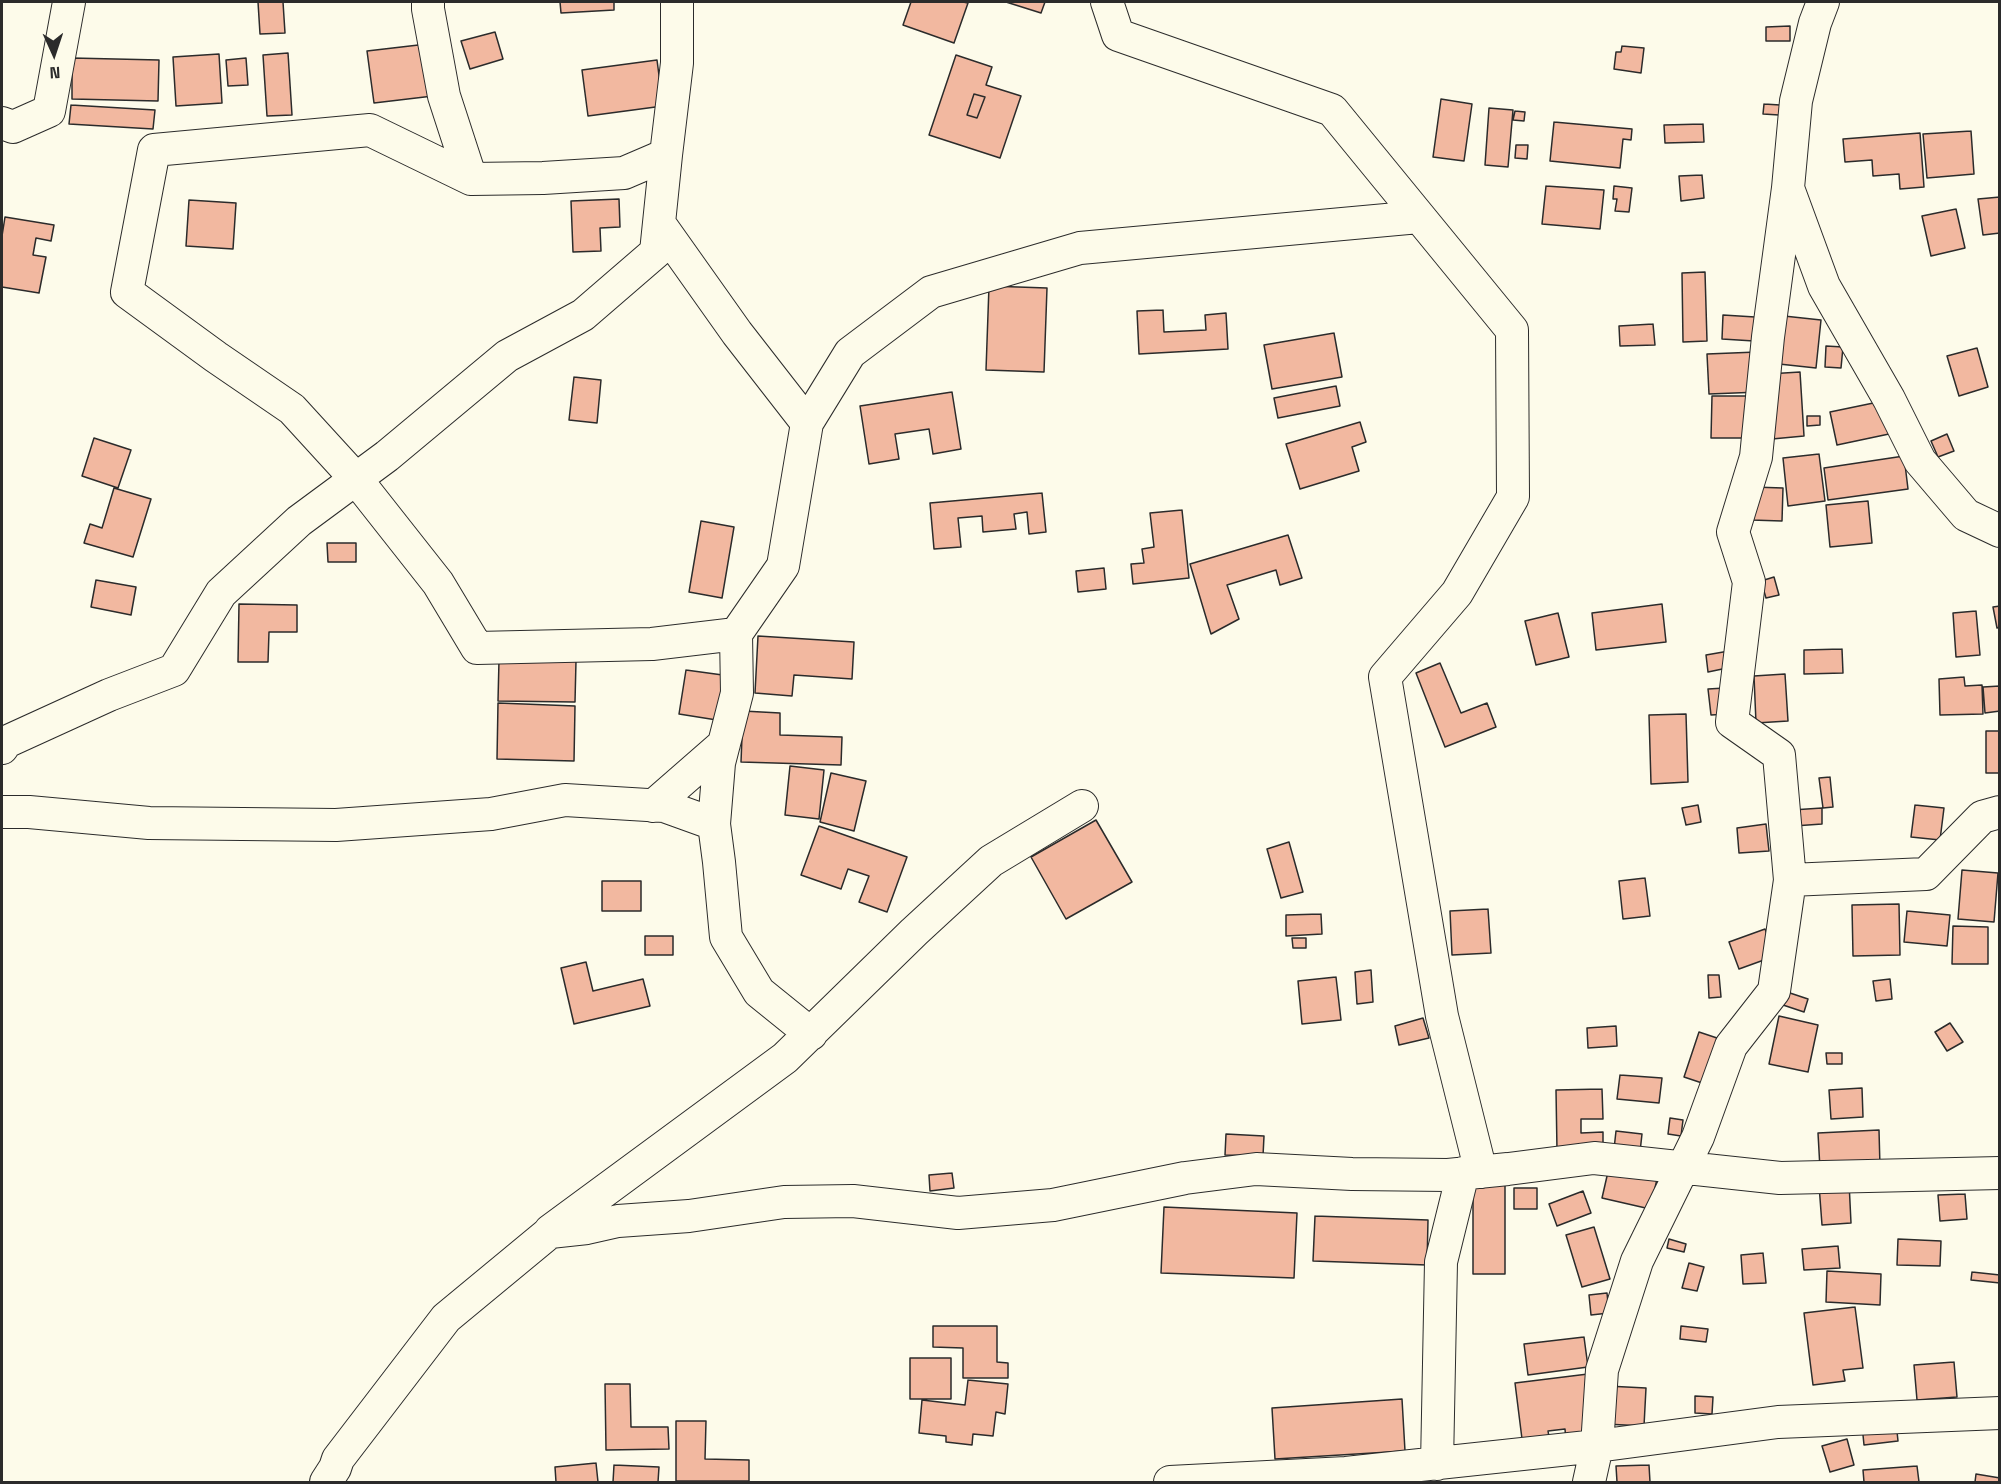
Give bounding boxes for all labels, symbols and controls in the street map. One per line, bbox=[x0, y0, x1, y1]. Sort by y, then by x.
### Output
north arrow bbox=[24, 24, 84, 84]
text: N bbox=[49, 62, 61, 83]

